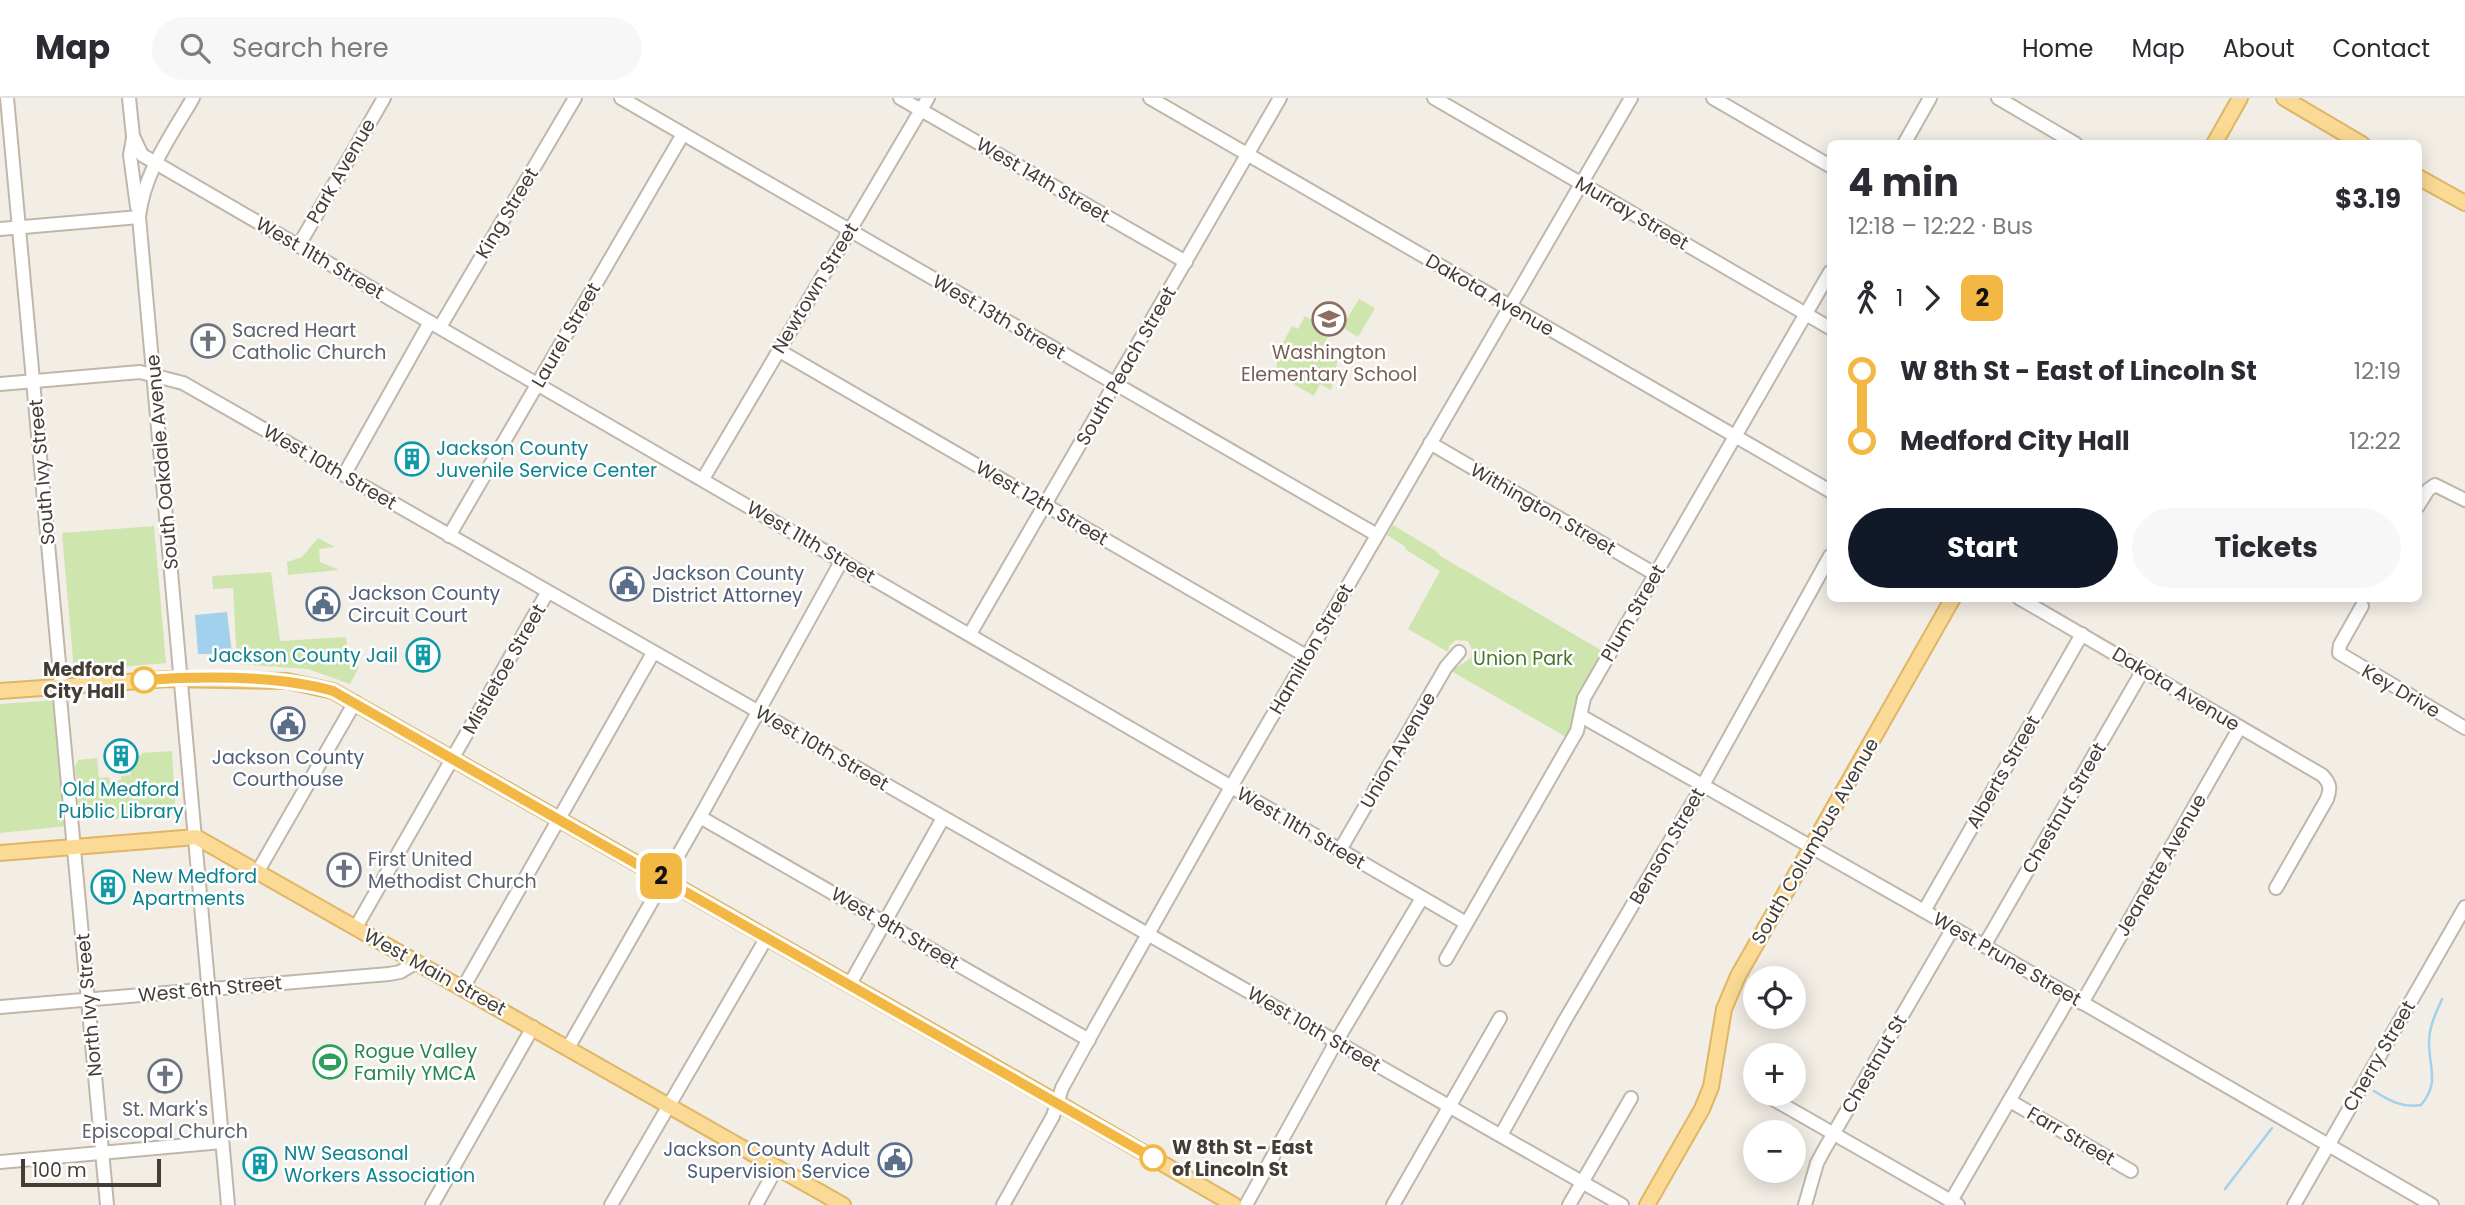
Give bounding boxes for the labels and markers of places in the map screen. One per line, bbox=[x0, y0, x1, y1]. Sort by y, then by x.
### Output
school or university icon: Washington Elementary School bbox=[1310, 300, 1348, 338]
place label: Sacred Heart Catholic Church bbox=[232, 317, 386, 366]
church icon: Sacred Heart Catholic Church bbox=[189, 322, 227, 360]
place label: Washington Elementary School bbox=[1241, 339, 1417, 388]
place label: Jackson County Juvenile Service Center bbox=[436, 435, 657, 484]
building icon: Jackson County Juvenile Service Center bbox=[393, 440, 431, 478]
place label: Jackson County District Attorney bbox=[652, 560, 805, 609]
public building icon: Jackson County District Attorney bbox=[608, 565, 646, 603]
place label: Jackson County Circuit Court bbox=[348, 580, 501, 629]
public building icon: Jackson County Circuit Court bbox=[304, 585, 342, 623]
building icon: Jackson County Jail bbox=[404, 636, 442, 674]
place label: Jackson County Jail bbox=[208, 642, 398, 669]
place label: Medford City Hall bbox=[43, 656, 125, 705]
marker: Medford City Hall bbox=[131, 667, 157, 693]
public building icon: Jackson County Courthouse bbox=[269, 705, 307, 743]
building icon: Old Medford Public Library bbox=[102, 737, 140, 775]
place label: Jackson County Courthouse bbox=[212, 744, 364, 793]
place label: Old Medford Public Library bbox=[58, 776, 184, 825]
place label: First United Methodist Church bbox=[368, 846, 537, 895]
church icon: First United Methodist Church bbox=[325, 851, 363, 889]
place label: New Medford Apartments bbox=[132, 863, 257, 912]
building icon: New Medford Apartments bbox=[89, 868, 127, 906]
place label: Rogue Valley Family YMCA bbox=[354, 1038, 477, 1087]
sports icon: Rogue Valley Family YMCA bbox=[311, 1043, 349, 1081]
church icon: St. Mark's Episcopal Church bbox=[146, 1057, 184, 1095]
place label: St. Mark's Episcopal Church bbox=[82, 1096, 248, 1145]
place label: W 8th St - East of Lincoln St bbox=[1172, 1134, 1313, 1183]
place label: Jackson County Adult Supervision Service bbox=[663, 1136, 870, 1185]
place label: NW Seasonal Workers Association bbox=[284, 1140, 475, 1189]
public building icon: Jackson County Adult Supervision Service bbox=[876, 1141, 914, 1179]
building icon: NW Seasonal Workers Association bbox=[241, 1145, 279, 1183]
marker: W 8th St - East of Lincoln St bbox=[1140, 1145, 1166, 1171]

